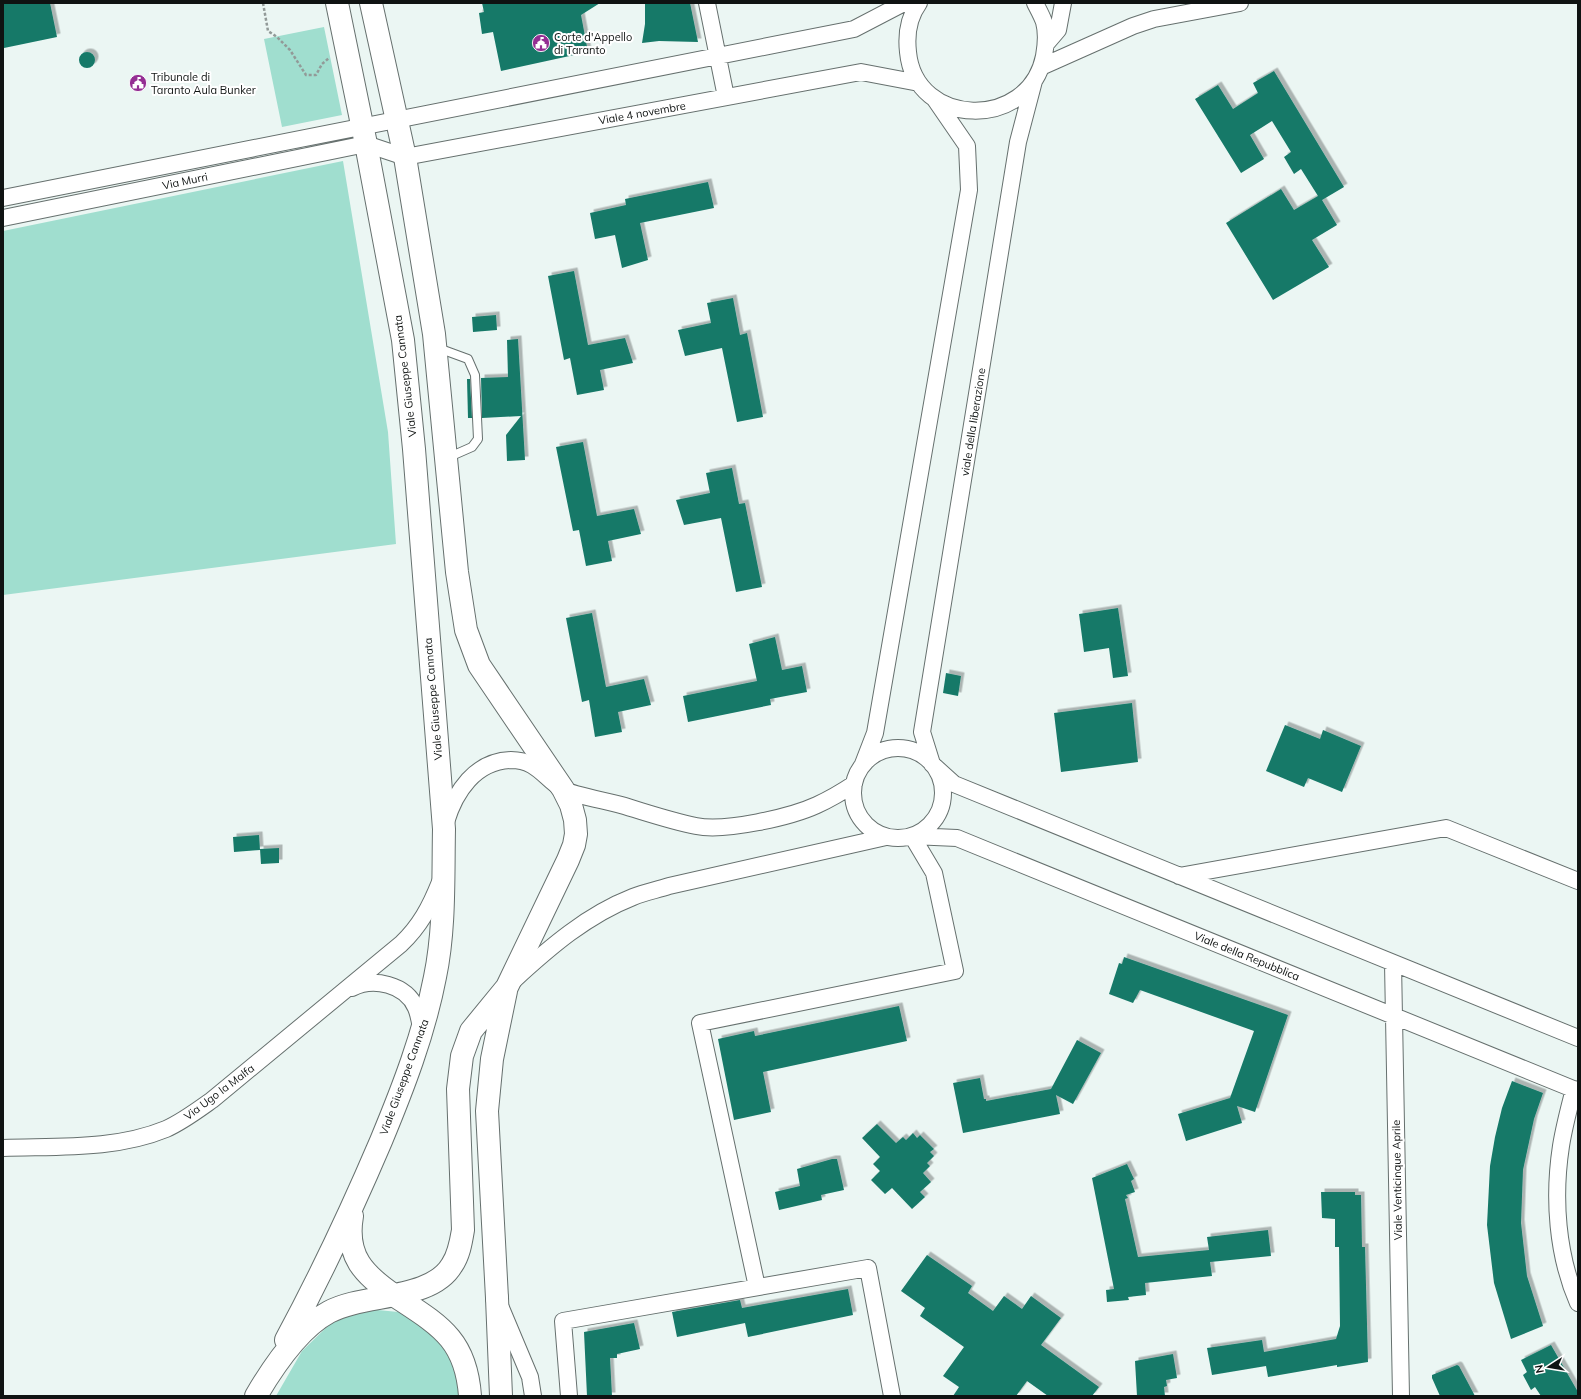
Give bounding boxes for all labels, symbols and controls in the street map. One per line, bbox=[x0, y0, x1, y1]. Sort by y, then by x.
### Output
place label: Corte d'Appello di Taranto bbox=[554, 30, 632, 57]
public building icon: Corte d'Appello di Taranto bbox=[531, 33, 551, 53]
place label: Tribunale di Taranto Aula Bunker bbox=[151, 70, 256, 97]
public building icon: Tribunale di Taranto Aula Bunker bbox=[128, 73, 148, 93]
street label: Viale 4 novembre bbox=[597, 98, 687, 128]
street label: Via Murri bbox=[161, 169, 209, 193]
street label: Viale Giuseppe Cannata bbox=[391, 314, 419, 438]
street label: viale della liberazione bbox=[958, 367, 988, 477]
street label: Viale Giuseppe Cannata bbox=[421, 637, 445, 761]
street label: Viale della Repubblica bbox=[1192, 928, 1302, 984]
street label: Viale Giuseppe Cannata bbox=[376, 1017, 432, 1137]
street label: Via Ugo la Malfa bbox=[181, 1061, 257, 1123]
street label: Viale Venticinque Aprile bbox=[1389, 1120, 1405, 1240]
north arrow bbox=[1529, 1347, 1569, 1387]
text: N bbox=[1532, 1364, 1547, 1375]

